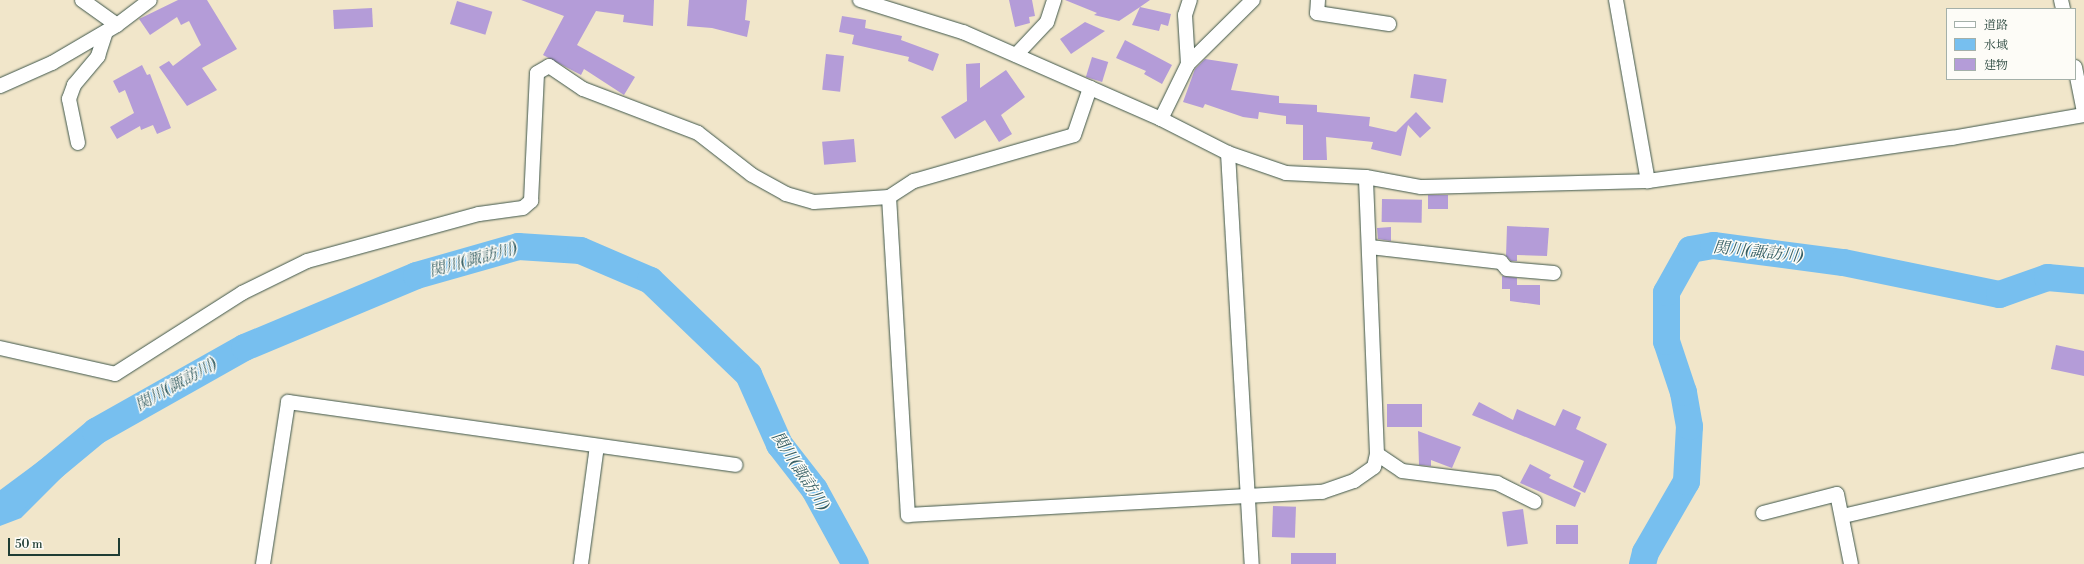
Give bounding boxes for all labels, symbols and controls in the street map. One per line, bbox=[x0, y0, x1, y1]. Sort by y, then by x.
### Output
legend bbox=[1946, 8, 2076, 80]
text: 道路 bbox=[1984, 18, 2008, 33]
text: 水域 bbox=[1984, 38, 2008, 53]
text: 建物 bbox=[1984, 58, 2008, 73]
water label: 関川(諏訪川) bbox=[1712, 238, 1804, 266]
water label: 関川(諏訪川) bbox=[427, 239, 519, 281]
water label: 関川(諏訪川) bbox=[132, 355, 220, 415]
water label: 関川(諏訪川) bbox=[767, 428, 833, 514]
scale bar bbox=[10, 530, 122, 556]
text: 50 m bbox=[15, 537, 43, 552]

